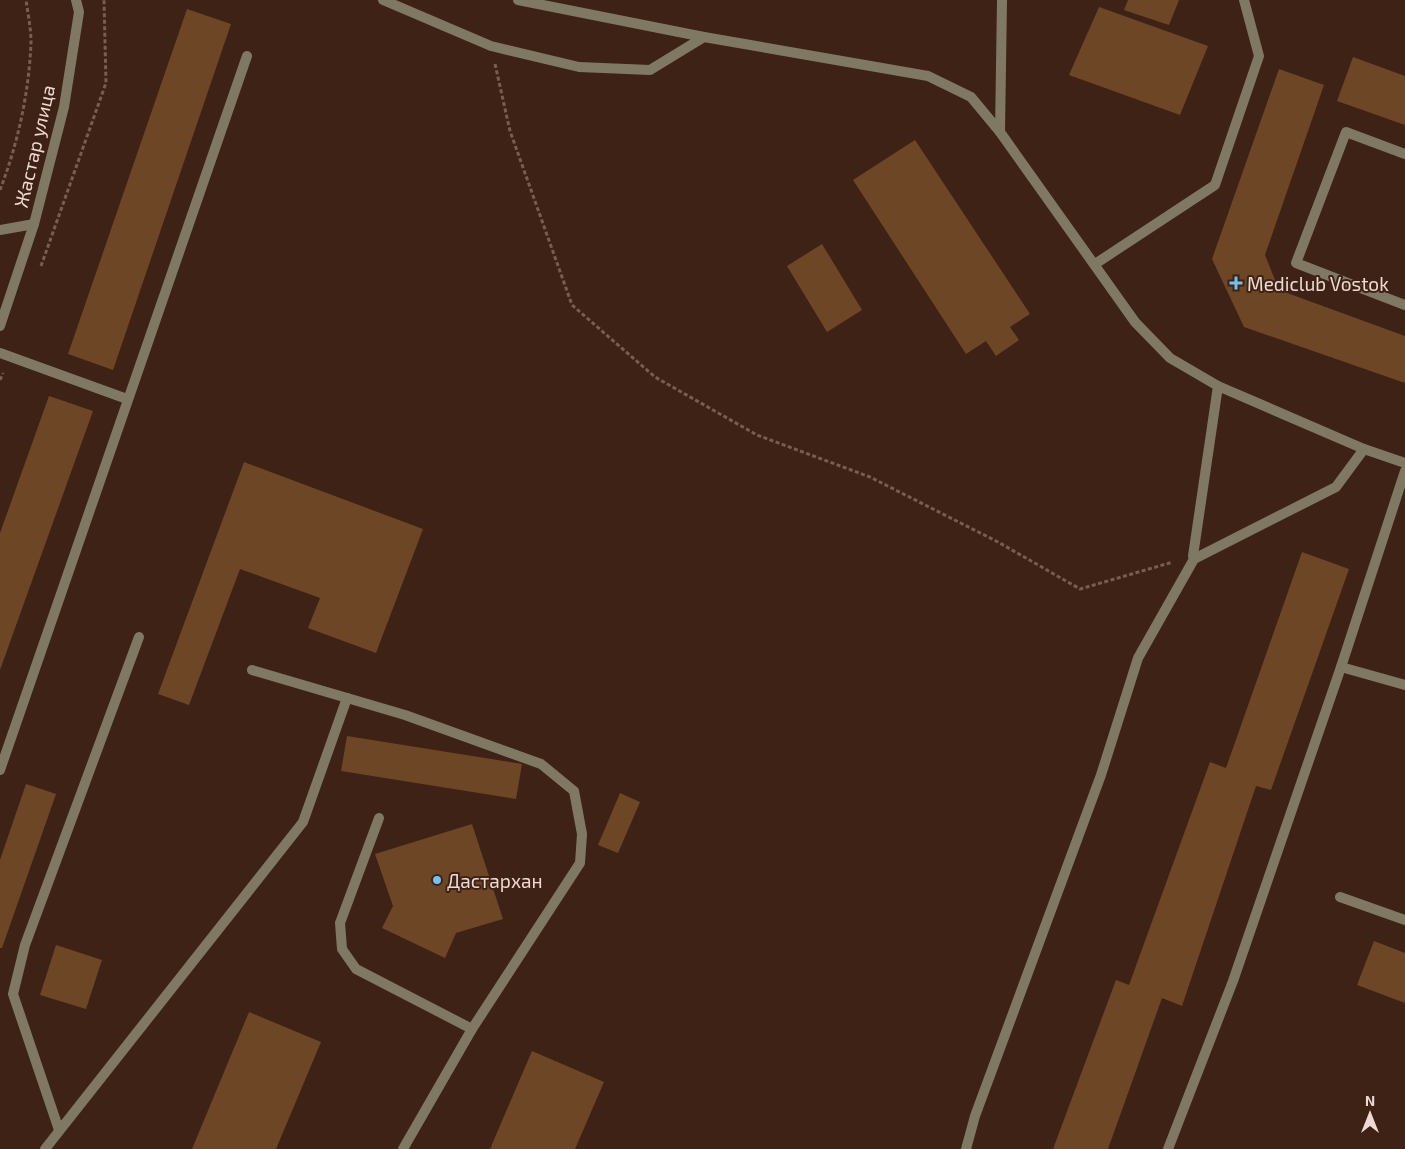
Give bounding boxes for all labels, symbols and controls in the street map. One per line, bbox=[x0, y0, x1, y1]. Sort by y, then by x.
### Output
street label: Жастар улица bbox=[9, 82, 60, 210]
place label: Mediclub Vostok bbox=[1247, 272, 1389, 295]
marker: Mediclub Vostok bbox=[1229, 276, 1243, 290]
place label: Дастархан bbox=[447, 869, 543, 892]
marker: Дастархан bbox=[431, 874, 443, 886]
north arrow bbox=[1345, 1089, 1395, 1139]
text: N bbox=[1365, 1092, 1375, 1109]

